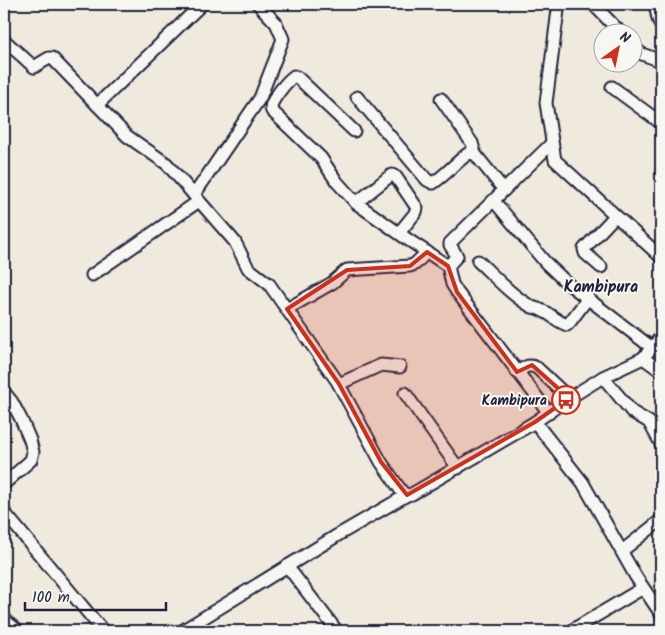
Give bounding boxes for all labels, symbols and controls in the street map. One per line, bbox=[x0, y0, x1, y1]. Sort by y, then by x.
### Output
north arrow bbox=[592, 22, 642, 72]
text: N bbox=[615, 26, 634, 50]
district label: Kambipura bbox=[564, 275, 638, 300]
bus stop icon: Kambipura bbox=[551, 385, 581, 415]
place label: Kambipura bbox=[482, 390, 547, 412]
scale bar bbox=[25, 580, 166, 612]
text: 100 m bbox=[32, 586, 70, 610]

